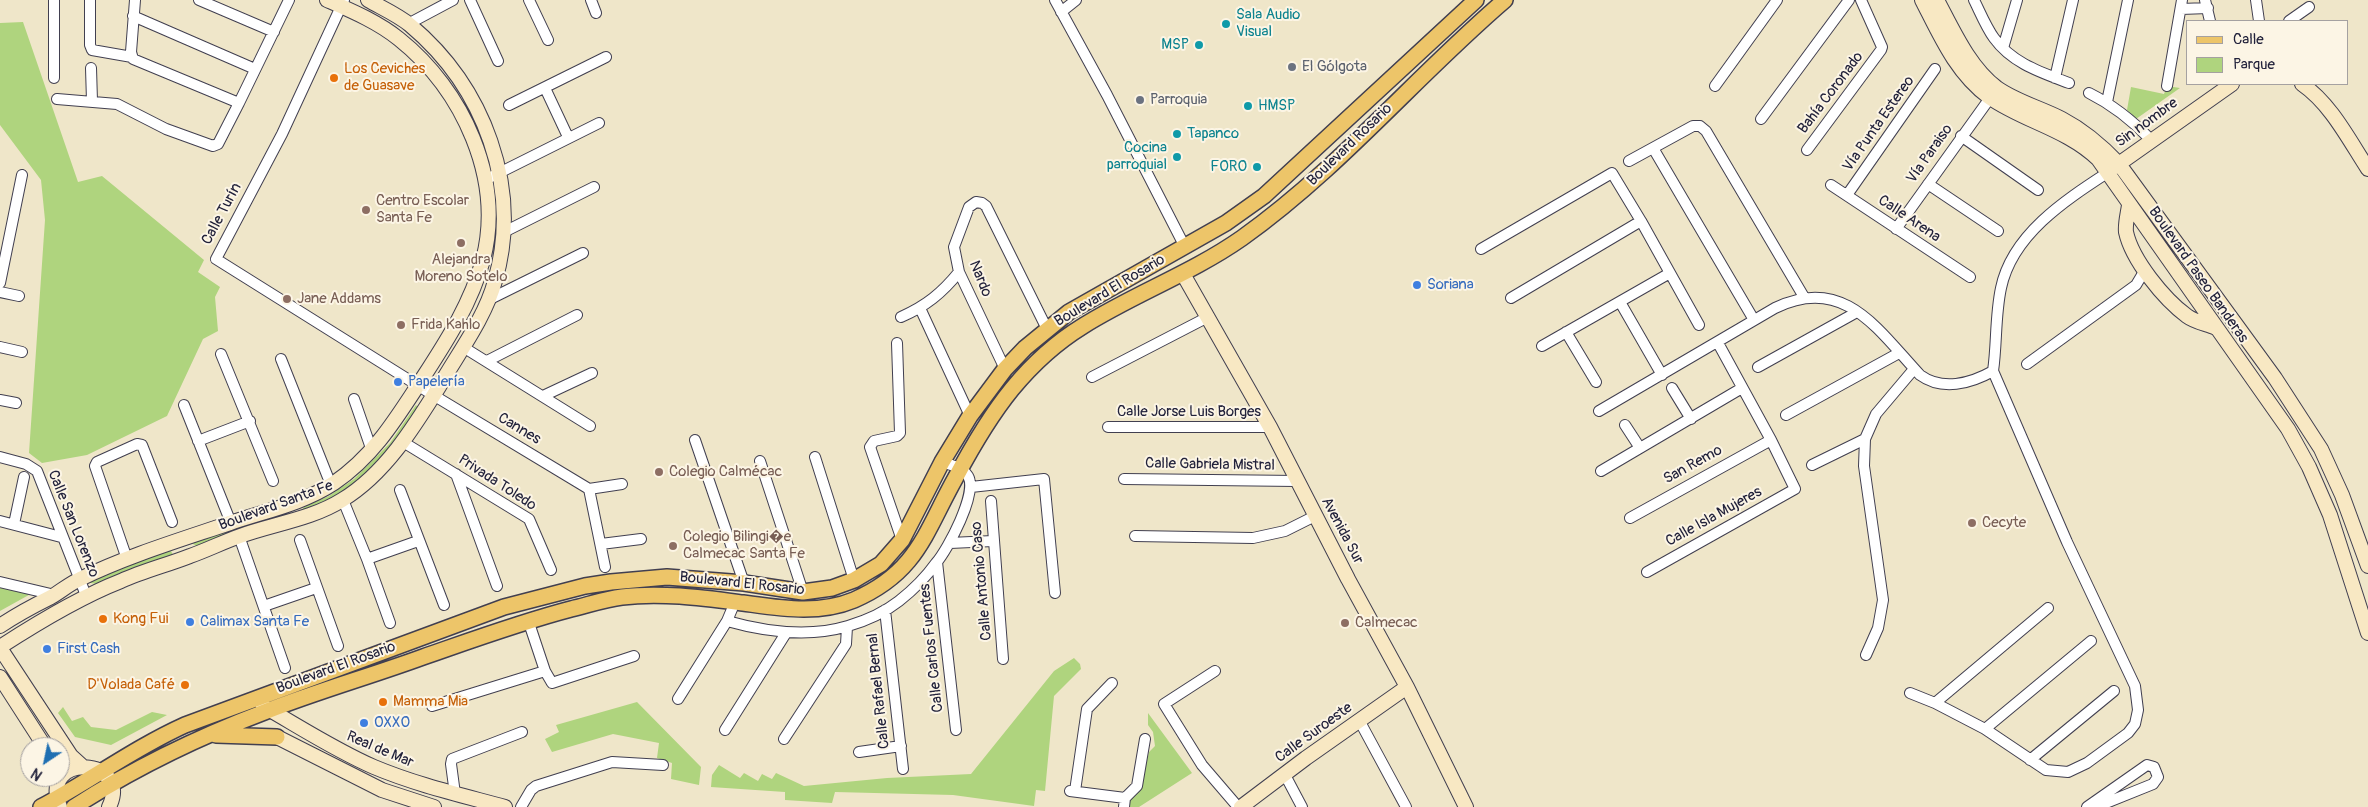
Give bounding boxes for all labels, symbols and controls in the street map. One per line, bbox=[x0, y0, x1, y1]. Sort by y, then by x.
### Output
place label: Sala Audio Visual bbox=[1236, 6, 1300, 41]
marker: Sala Audio Visual bbox=[1220, 18, 1232, 30]
legend bbox=[2186, 20, 2348, 85]
text: Calle bbox=[2233, 30, 2264, 49]
place label: MSP bbox=[1161, 36, 1189, 54]
marker: MSP bbox=[1193, 39, 1205, 51]
street label: Bahía Coronado bbox=[1794, 49, 1868, 137]
text: Parque bbox=[2233, 55, 2275, 74]
place label: El Gólgota bbox=[1302, 58, 1367, 76]
place label: Los Ceviches de Guasave bbox=[344, 60, 425, 95]
marker: El Gólgota bbox=[1286, 61, 1298, 73]
marker: Los Ceviches de Guasave bbox=[328, 72, 340, 84]
street label: Vía Punta Estereo bbox=[1839, 73, 1919, 175]
place label: Parroquia bbox=[1150, 91, 1207, 109]
marker: Parroquia bbox=[1134, 94, 1146, 106]
street label: Sin nombre bbox=[2112, 94, 2182, 152]
place label: HMSP bbox=[1258, 97, 1295, 115]
marker: HMSP bbox=[1242, 100, 1254, 112]
street label: Boulevard Rosario bbox=[1304, 100, 1396, 190]
street label: Vía Paraiso bbox=[1903, 121, 1957, 187]
place label: Tapanco bbox=[1187, 125, 1239, 143]
marker: Tapanco bbox=[1171, 128, 1183, 140]
place label: Cocina parroquial bbox=[1107, 139, 1167, 174]
marker: Cocina parroquial bbox=[1171, 151, 1183, 163]
place label: FORO bbox=[1210, 158, 1247, 176]
marker: FORO bbox=[1251, 161, 1263, 173]
street label: Calle Turín bbox=[198, 180, 246, 248]
place label: Centro Escolar Santa Fe bbox=[376, 192, 469, 227]
street label: Calle Arena bbox=[1874, 192, 1944, 246]
marker: Centro Escolar Santa Fe bbox=[360, 204, 372, 216]
street label: Boulevard Paseo Banderas bbox=[2144, 204, 2252, 346]
marker: Alejandra Moreno Sotelo bbox=[455, 237, 467, 249]
place label: Alejandra Moreno Sotelo bbox=[415, 251, 507, 286]
street label: Boulevard El Rosario bbox=[1052, 251, 1168, 331]
street label: Nardo bbox=[965, 258, 995, 300]
place label: Soriana bbox=[1427, 276, 1474, 294]
marker: Soriana bbox=[1411, 279, 1423, 291]
place label: Jane Addams bbox=[297, 290, 381, 308]
marker: Jane Addams bbox=[281, 293, 293, 305]
place label: Frida Kahlo bbox=[411, 316, 480, 334]
marker: Frida Kahlo bbox=[395, 319, 407, 331]
place label: Papelería bbox=[408, 373, 465, 391]
marker: Papelería bbox=[392, 376, 404, 388]
street label: Calle Jorse Luis Borges bbox=[1117, 403, 1261, 421]
street label: Cannes bbox=[494, 409, 544, 449]
street label: San Remo bbox=[1661, 442, 1725, 488]
street label: Privada Toledo bbox=[455, 451, 539, 515]
street label: Calle Gabriela Mistral bbox=[1145, 455, 1275, 475]
place label: Colegio Calmécac bbox=[669, 463, 782, 481]
marker: Colegio Calmécac bbox=[653, 466, 665, 478]
street label: Calle San Lorenzo bbox=[43, 468, 103, 580]
street label: Boulevard Santa Fe bbox=[216, 477, 336, 535]
street label: Calle Isla Mujeres bbox=[1663, 483, 1765, 551]
street label: Avenida Sur bbox=[1317, 495, 1367, 567]
place label: Cecyte bbox=[1982, 514, 2026, 532]
marker: Cecyte bbox=[1966, 517, 1978, 529]
street label: Calle Antonio Caso bbox=[968, 521, 996, 641]
place label: Colegio Bilingi�e Calmecac Santa Fe bbox=[683, 528, 805, 563]
marker: Colegio Bilingi�e Calmecac Santa Fe bbox=[667, 540, 679, 552]
street label: Boulevard El Rosario bbox=[679, 568, 805, 600]
street label: Calle Carlos Fuentes bbox=[916, 583, 948, 713]
place label: Kong Fui bbox=[113, 610, 168, 628]
marker: Kong Fui bbox=[97, 613, 109, 625]
place label: Calimax Santa Fe bbox=[200, 613, 309, 631]
place label: Calmecac bbox=[1355, 614, 1418, 632]
marker: Calimax Santa Fe bbox=[184, 616, 196, 628]
marker: Calmecac bbox=[1339, 617, 1351, 629]
street label: Calle Rafael Bernal bbox=[864, 632, 894, 750]
street label: Boulevard El Rosario bbox=[274, 638, 398, 698]
place label: First Cash bbox=[57, 640, 120, 658]
marker: First Cash bbox=[41, 643, 53, 655]
place label: D'Volada Café bbox=[87, 676, 175, 694]
marker: D'Volada Café bbox=[179, 679, 191, 691]
place label: Mamma Mia bbox=[393, 693, 468, 711]
marker: Mamma Mia bbox=[377, 696, 389, 708]
street label: Calle Suroeste bbox=[1272, 699, 1356, 767]
place label: OXXO bbox=[374, 714, 410, 732]
marker: OXXO bbox=[358, 717, 370, 729]
street label: Real de Mar bbox=[344, 728, 416, 772]
north arrow bbox=[20, 737, 70, 787]
text: N bbox=[28, 764, 46, 784]

